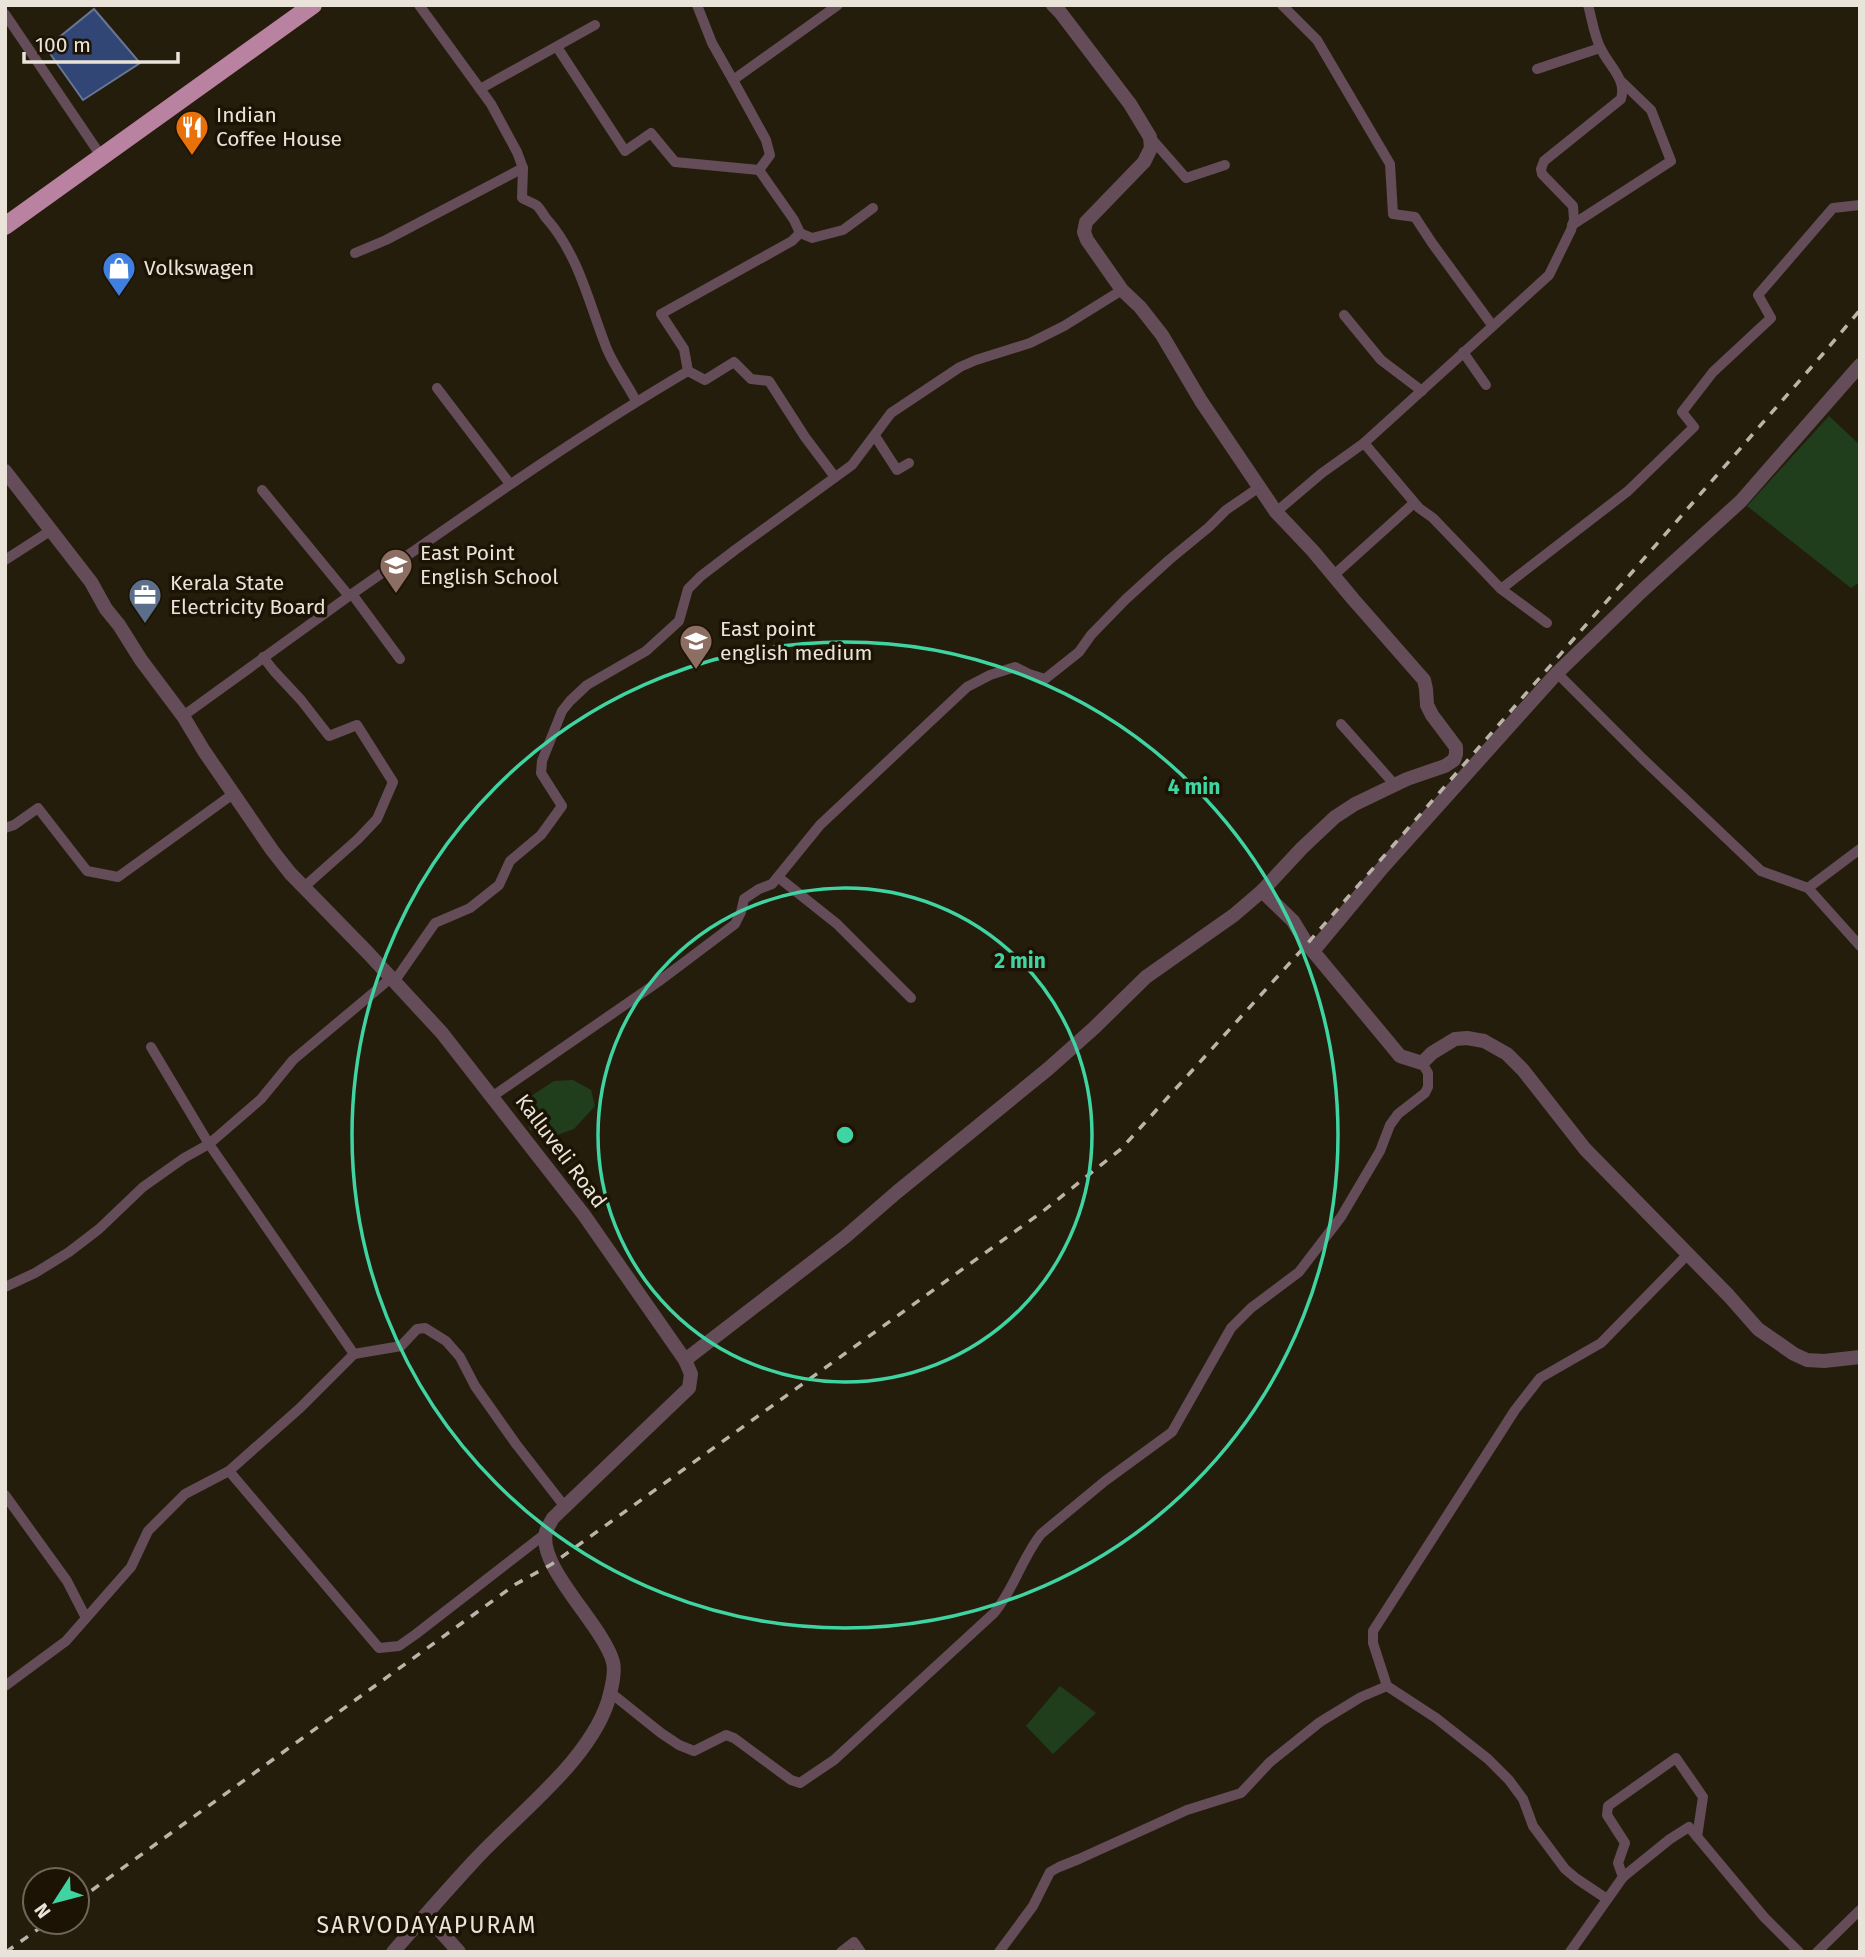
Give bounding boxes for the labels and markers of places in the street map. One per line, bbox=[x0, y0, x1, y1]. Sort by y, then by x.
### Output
place label: Indian Coffee House bbox=[216, 102, 342, 152]
restaurant icon: Indian Coffee House bbox=[173, 108, 211, 157]
shop icon: Volkswagen bbox=[100, 249, 138, 298]
place label: Volkswagen bbox=[144, 255, 254, 281]
place label: East Point English School bbox=[420, 540, 558, 590]
school or university icon: East Point English School bbox=[377, 546, 415, 595]
place label: Kerala State Electricity Board bbox=[170, 570, 326, 620]
office icon: Kerala State Electricity Board bbox=[126, 576, 164, 625]
place label: East point english medium bbox=[720, 616, 873, 666]
school or university icon: East point english medium bbox=[677, 622, 715, 671]
centre of rings bbox=[833, 1123, 857, 1147]

